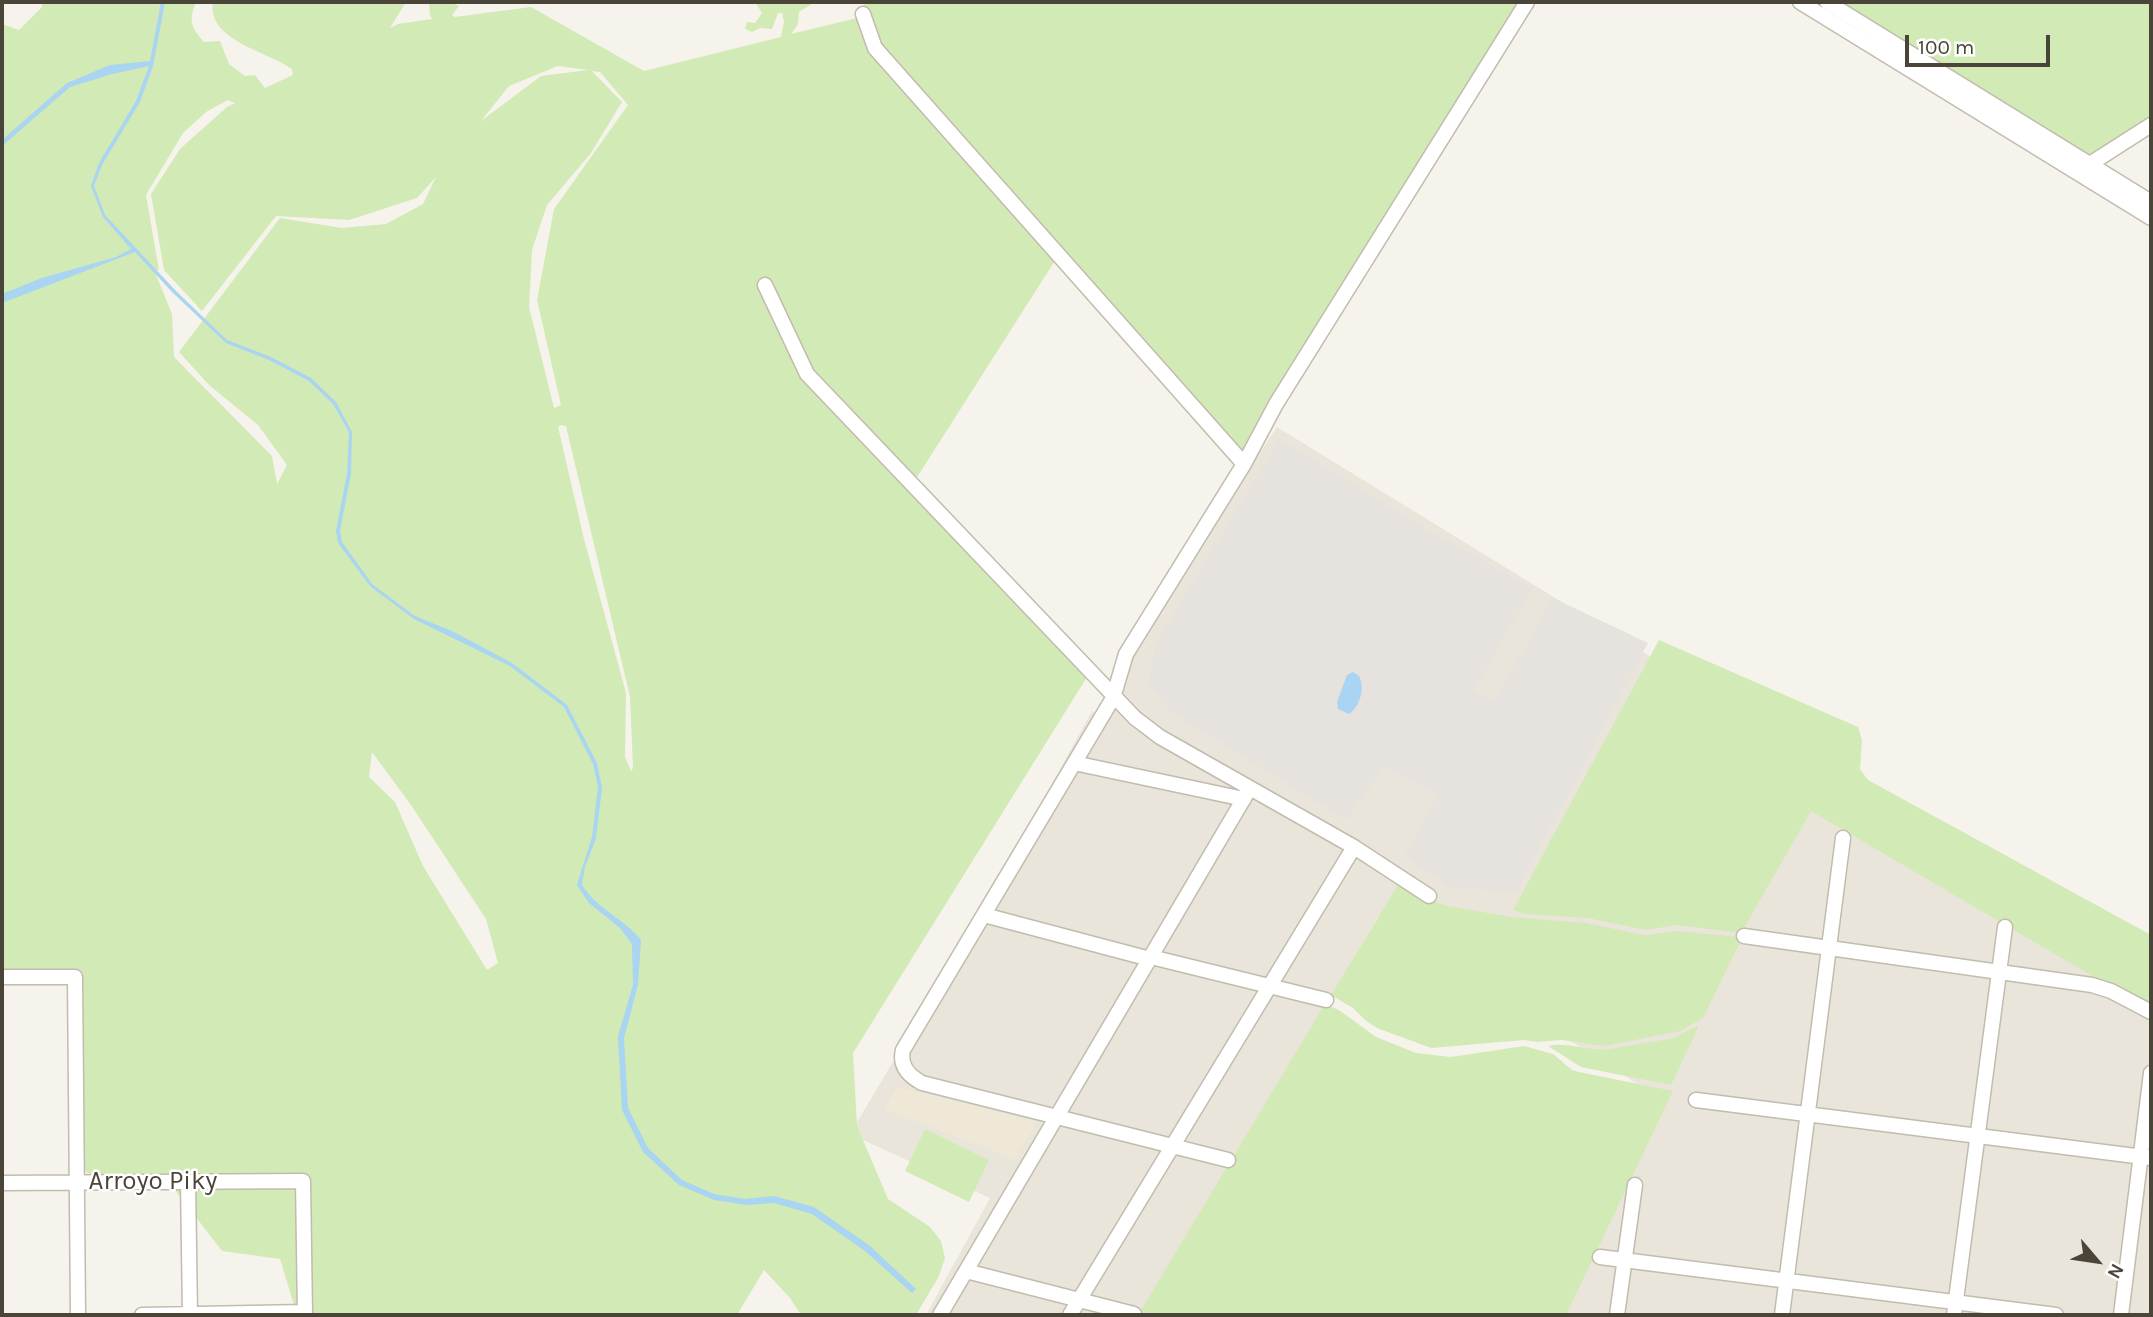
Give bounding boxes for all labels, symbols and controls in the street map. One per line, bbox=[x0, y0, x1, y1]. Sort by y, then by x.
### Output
scale bar bbox=[1908, 21, 2053, 65]
text: 100 m bbox=[1918, 35, 1975, 59]
street label: Arroyo Piky bbox=[89, 1166, 217, 1198]
north arrow bbox=[2062, 1226, 2132, 1296]
text: N bbox=[2102, 1260, 2128, 1282]

